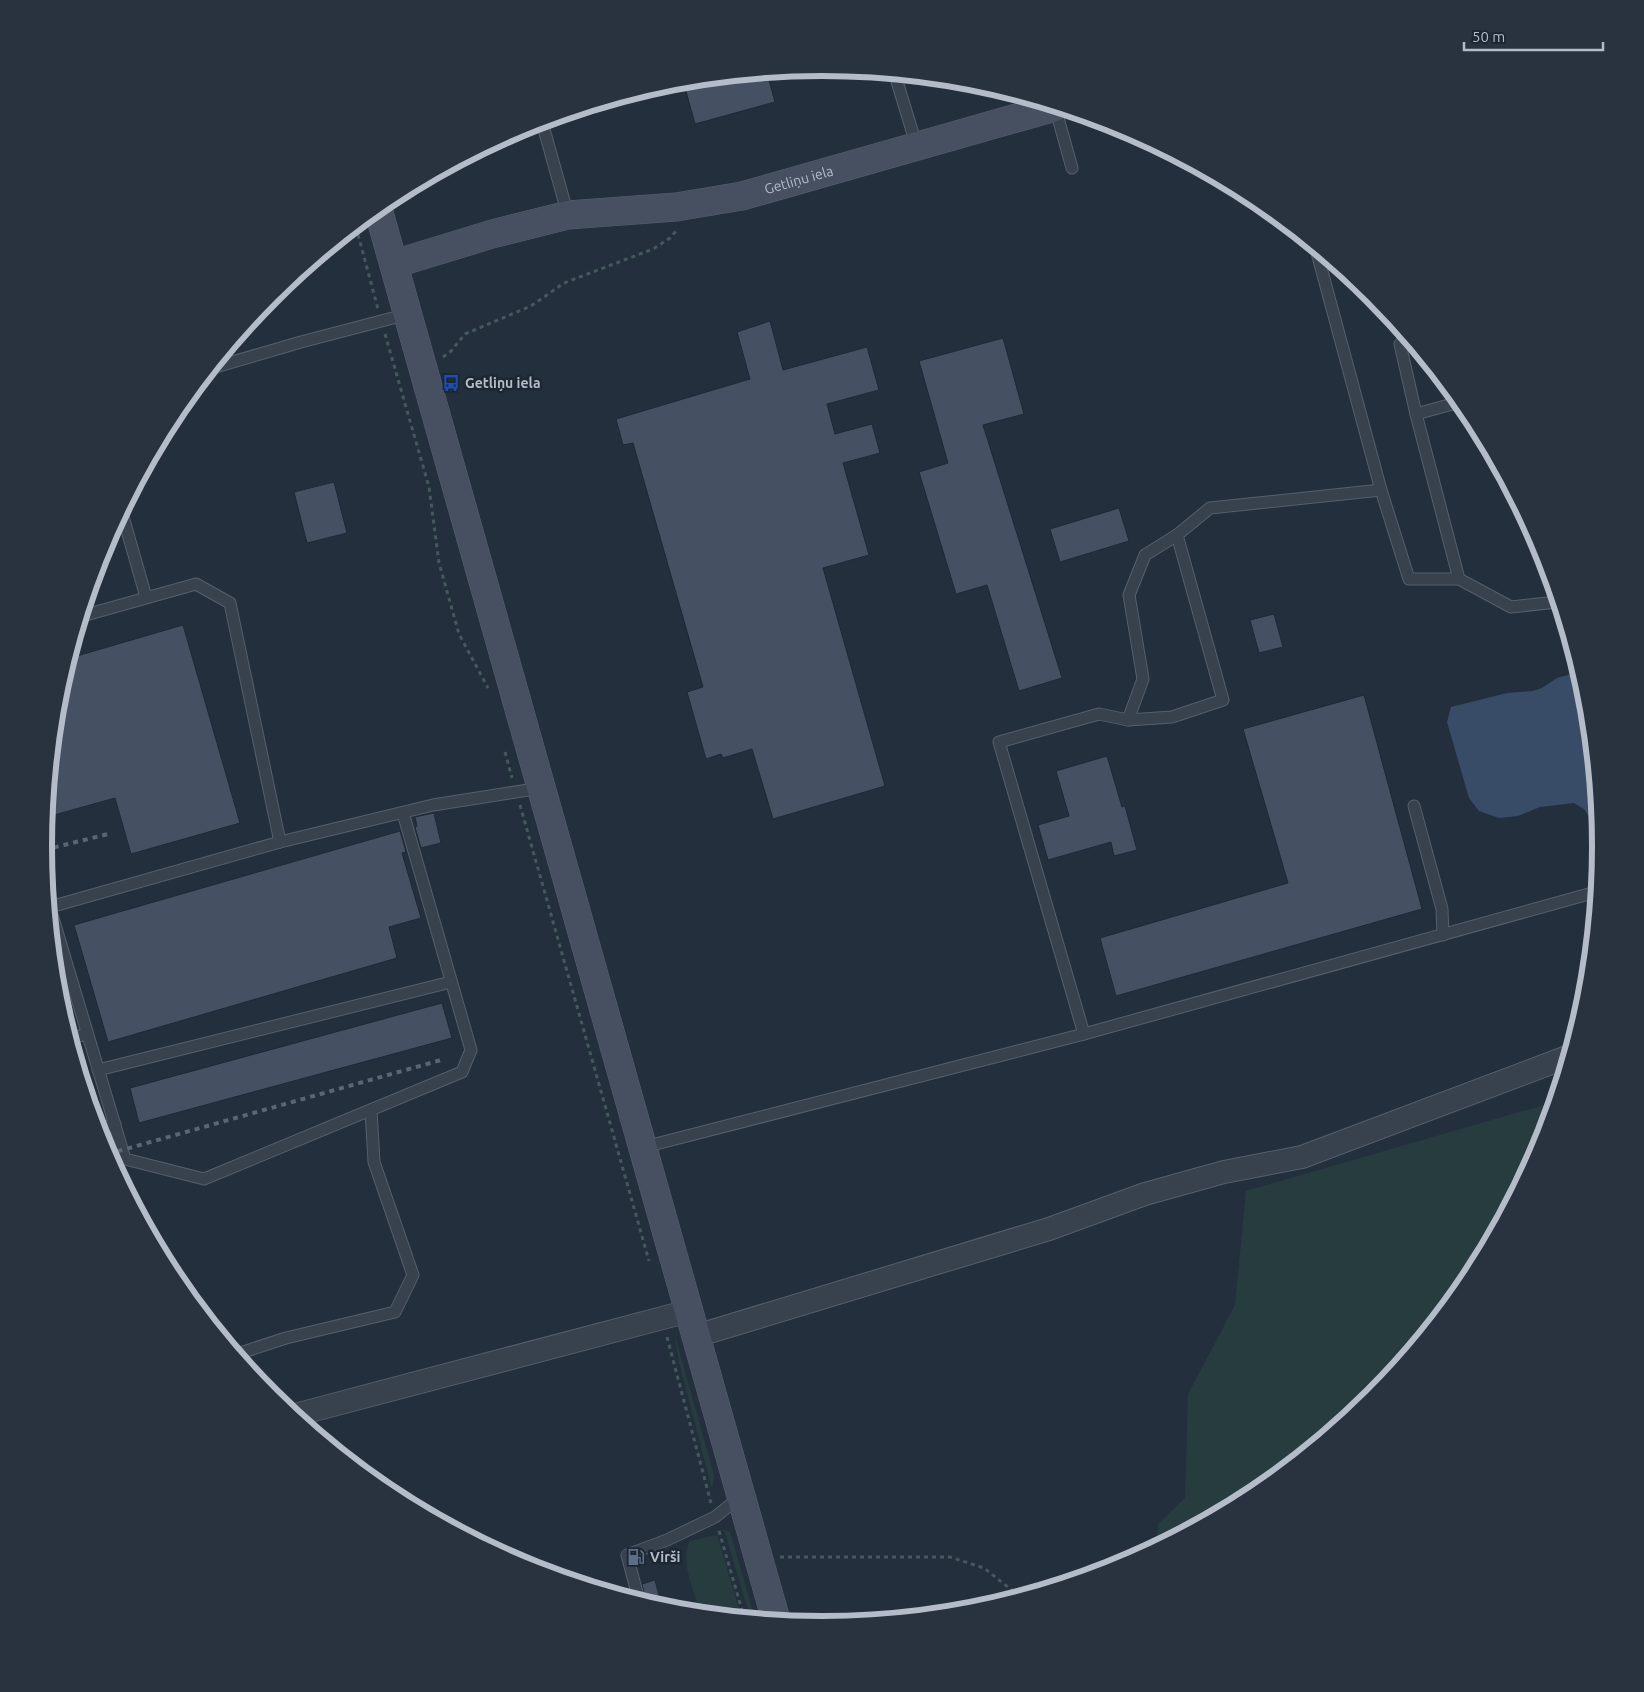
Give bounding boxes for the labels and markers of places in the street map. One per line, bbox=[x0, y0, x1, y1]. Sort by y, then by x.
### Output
bus stop icon: Getliņu iela bbox=[441, 373, 461, 393]
place label: Getliņu iela bbox=[465, 375, 541, 391]
fuel station icon: Virši bbox=[626, 1547, 646, 1567]
place label: Virši bbox=[650, 1549, 681, 1565]

